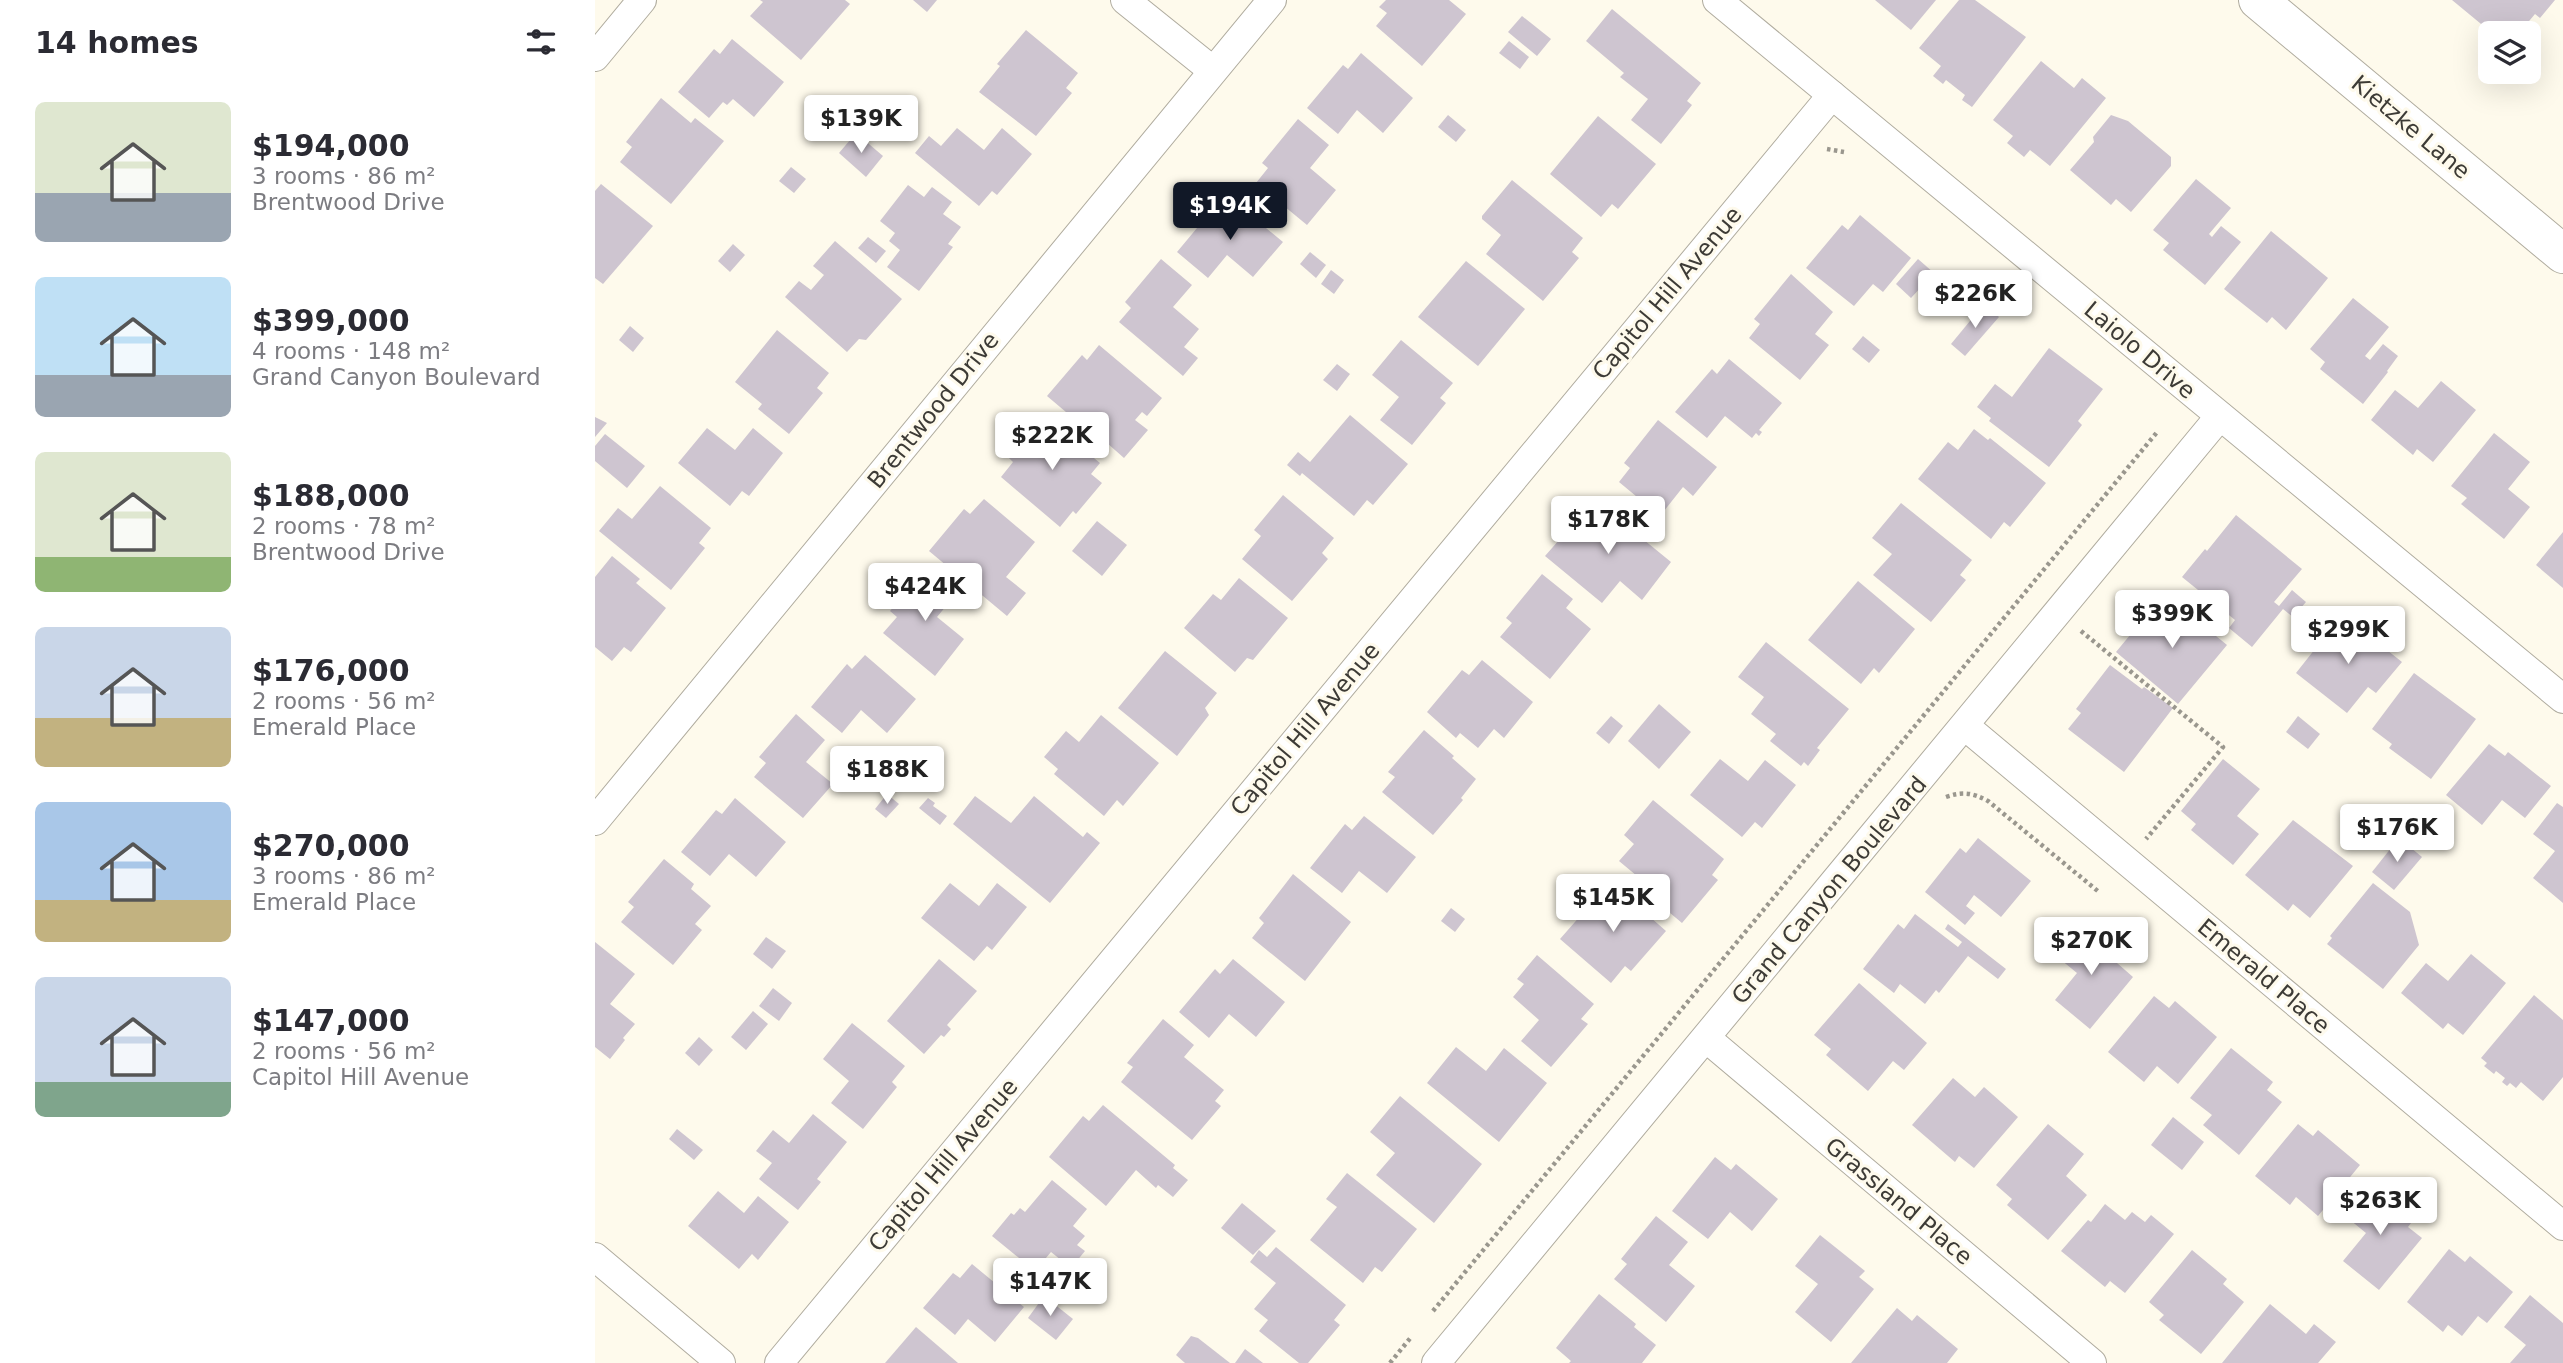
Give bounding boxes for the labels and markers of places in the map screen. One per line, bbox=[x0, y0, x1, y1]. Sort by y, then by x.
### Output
pin: $139K bbox=[812, 96, 910, 155]
pin: $194K bbox=[1181, 182, 1279, 242]
pin: $226K bbox=[1926, 270, 2024, 330]
pin: $222K bbox=[1003, 412, 1101, 472]
pin: $178K bbox=[1559, 496, 1657, 556]
pin: $424K bbox=[876, 564, 974, 623]
pin: $399K bbox=[2123, 590, 2221, 650]
pin: $299K bbox=[2299, 606, 2397, 666]
pin: $188K bbox=[838, 746, 936, 806]
pin: $176K bbox=[2348, 804, 2446, 864]
pin: $145K bbox=[1564, 874, 1662, 934]
pin: $270K bbox=[2042, 918, 2140, 977]
pin: $263K bbox=[2331, 1178, 2429, 1237]
pin: $147K bbox=[1001, 1258, 1099, 1318]

